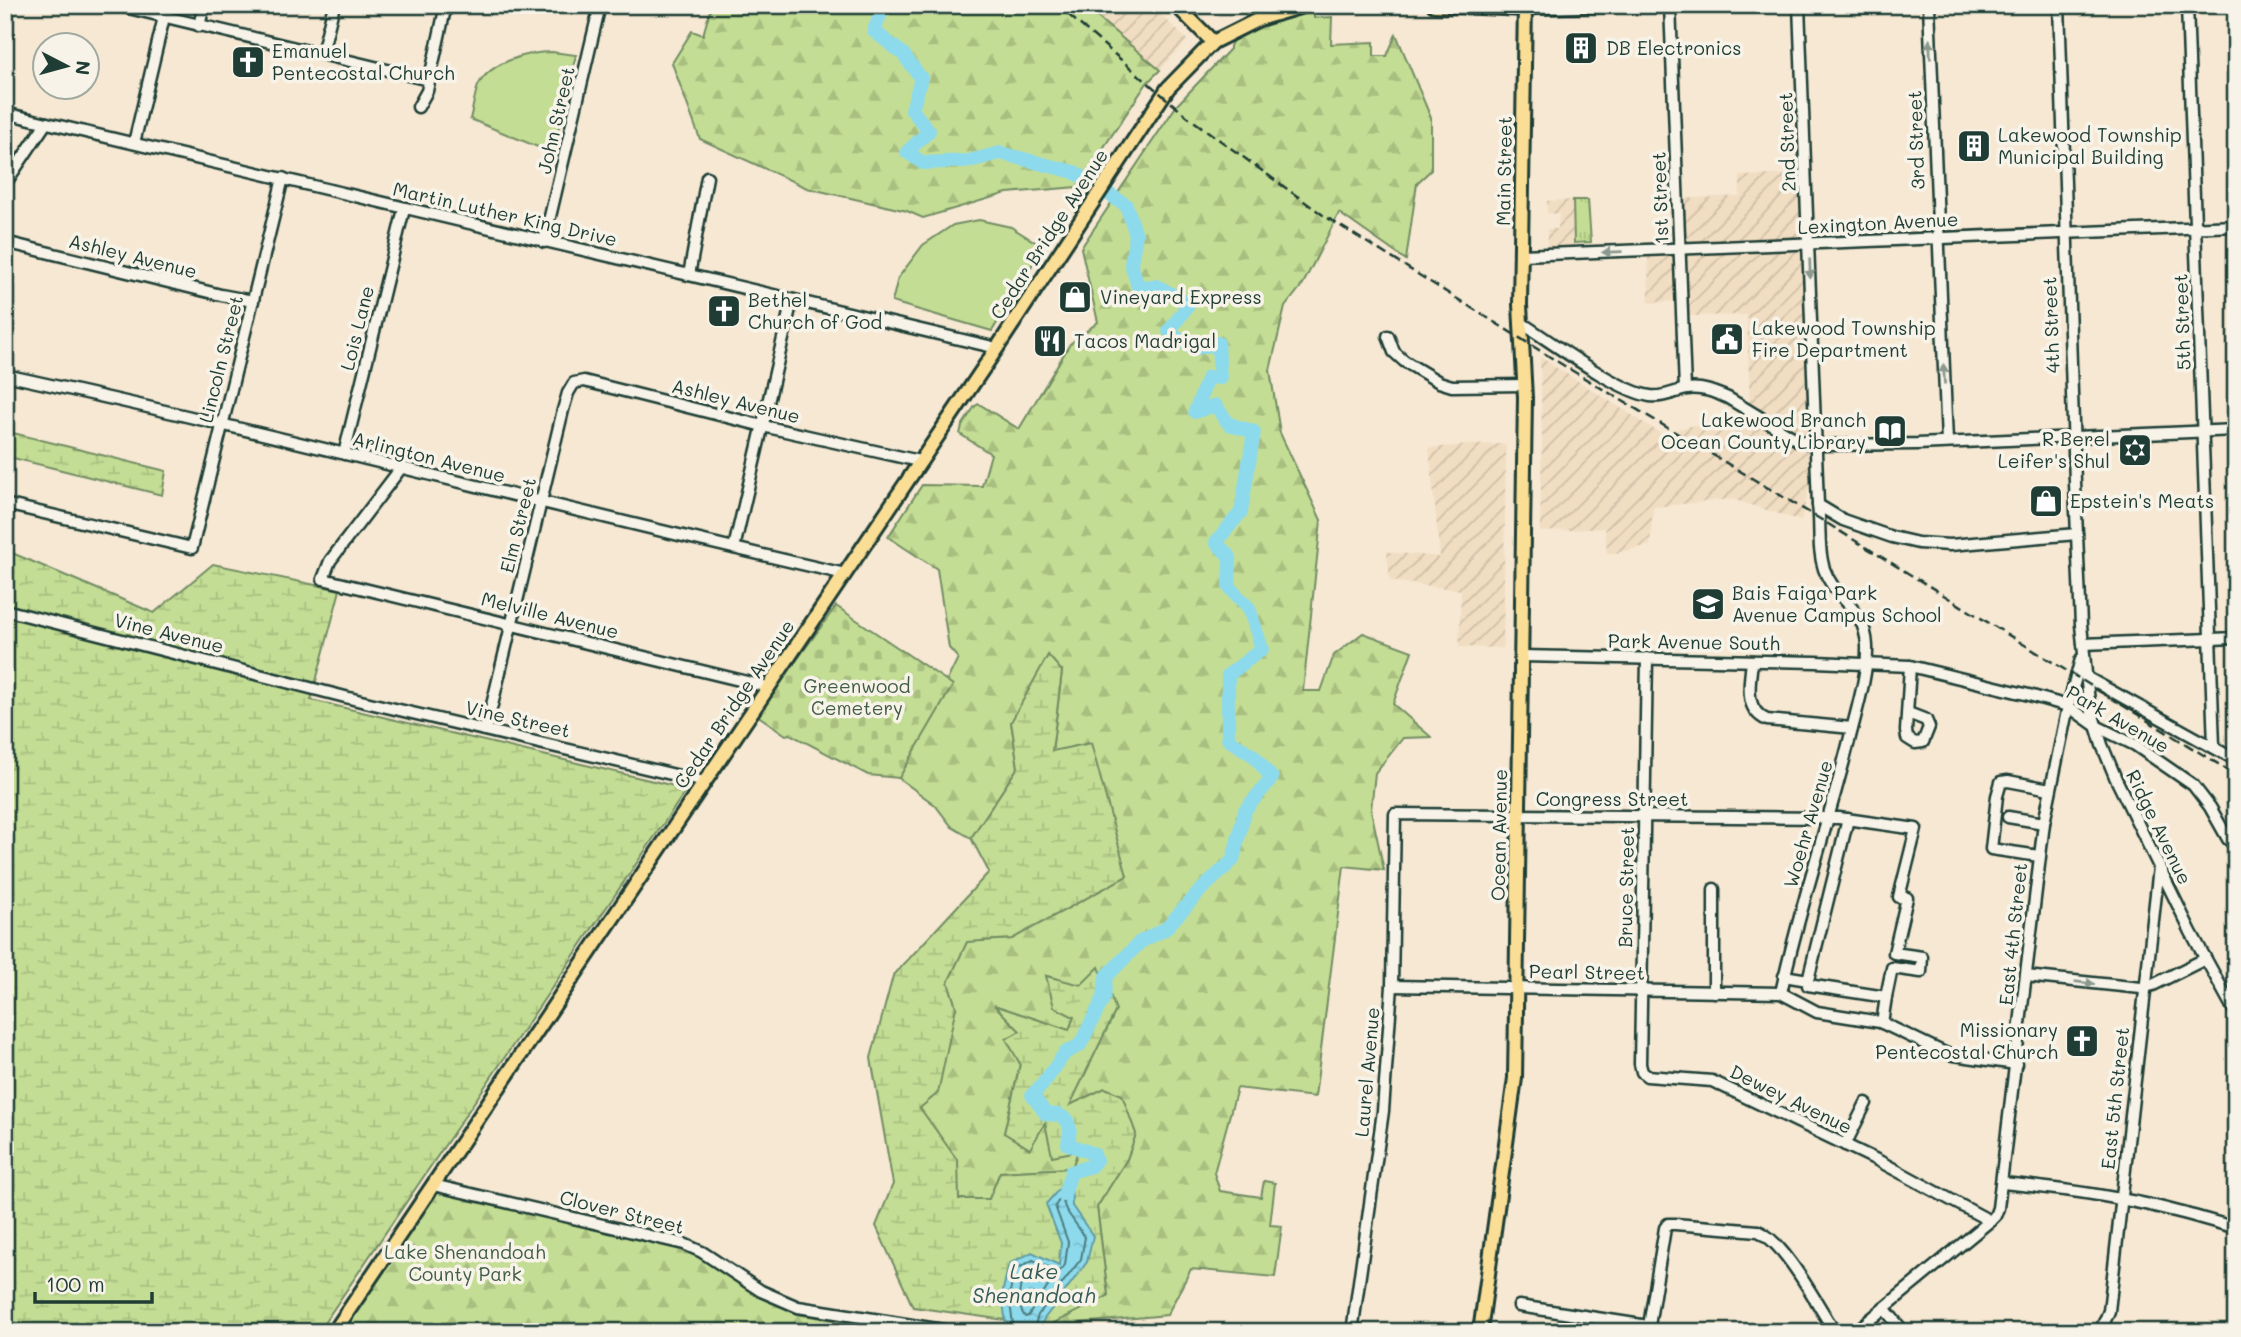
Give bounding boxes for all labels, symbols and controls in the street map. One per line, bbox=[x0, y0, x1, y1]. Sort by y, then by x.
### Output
building icon: DB Electronics bbox=[1562, 29, 1600, 67]
north arrow bbox=[32, 32, 102, 102]
place label: DB Electronics bbox=[1606, 35, 1741, 60]
one-way arrow bbox=[1925, 37, 1936, 59]
place label: Emanuel Pentecostal Church bbox=[272, 38, 455, 85]
church icon: Emanuel Pentecostal Church bbox=[229, 43, 267, 81]
text: N bbox=[70, 59, 97, 76]
street label: John Street bbox=[531, 64, 580, 176]
street label: 3rd Street bbox=[1901, 90, 1930, 190]
street label: 2nd Street bbox=[1772, 92, 1801, 192]
street label: Main Street bbox=[1490, 116, 1517, 226]
place label: Lakewood Township Municipal Building bbox=[1998, 122, 2182, 169]
building icon: Lakewood Township Municipal Building bbox=[1955, 127, 1993, 165]
street label: Cedar Bridge Avenue bbox=[984, 144, 1113, 324]
street label: 1st Street bbox=[1645, 151, 1674, 245]
street label: Martin Luther King Drive bbox=[391, 176, 620, 251]
street label: Lexington Avenue bbox=[1797, 206, 1959, 239]
street label: Ashley Avenue bbox=[66, 227, 200, 284]
one-way arrow bbox=[1600, 247, 1622, 258]
one-way arrow bbox=[1804, 259, 1815, 281]
street label: 5th Street bbox=[2167, 273, 2196, 371]
street label: 4th Street bbox=[2036, 276, 2065, 374]
shop icon: Vineyard Express bbox=[1056, 278, 1094, 316]
street label: Lois Lane bbox=[334, 283, 379, 373]
place label: Vineyard Express bbox=[1100, 284, 1262, 309]
place label: Bethel Church of God bbox=[748, 287, 882, 334]
street label: Lincoln Street bbox=[193, 292, 248, 425]
church icon: Bethel Church of God bbox=[705, 292, 743, 330]
place label: Lakewood Township Fire Department bbox=[1752, 315, 1936, 362]
public building icon: Lakewood Township Fire Department bbox=[1708, 320, 1746, 358]
restaurant icon: Tacos Madrigal bbox=[1031, 322, 1069, 360]
place label: Tacos Madrigal bbox=[1074, 328, 1216, 353]
one-way arrow bbox=[1939, 363, 1950, 385]
street label: Ashley Avenue bbox=[669, 372, 803, 429]
place label: Lakewood Branch Ocean County Library bbox=[1661, 407, 1866, 454]
library icon: Lakewood Branch Ocean County Library bbox=[1871, 412, 1909, 450]
street label: Arlington Avenue bbox=[350, 425, 508, 488]
place label: R Berel Leifer's Shul bbox=[1998, 426, 2110, 473]
synagogue icon: R Berel Leifer's Shul bbox=[2116, 431, 2154, 469]
street label: Elm Street bbox=[494, 475, 541, 575]
shop icon: Epstein's Meats bbox=[2027, 482, 2065, 520]
place label: Epstein's Meats bbox=[2070, 488, 2214, 513]
place label: Bais Faiga Park Avenue Campus School bbox=[1732, 580, 1942, 627]
street label: Melville Avenue bbox=[479, 585, 621, 644]
school or university icon: Bais Faiga Park Avenue Campus School bbox=[1689, 585, 1727, 623]
street label: Vine Avenue bbox=[112, 607, 227, 658]
street label: Cedar Bridge Avenue bbox=[668, 614, 799, 793]
street label: Park Avenue South bbox=[1608, 627, 1780, 656]
park label: Greenwood Cemetery bbox=[804, 673, 911, 720]
street label: Park Avenue bbox=[2062, 679, 2174, 758]
street label: Vine Street bbox=[463, 694, 573, 743]
street label: Woehr Avenue bbox=[1777, 757, 1838, 891]
street label: Ridge Avenue bbox=[2121, 765, 2198, 888]
street label: Ocean Avenue bbox=[1485, 769, 1512, 901]
street label: Congress Street bbox=[1536, 786, 1688, 811]
street label: Bruce Street bbox=[1612, 826, 1639, 948]
street label: East 4th Street bbox=[1993, 861, 2032, 1006]
street label: Pearl Street bbox=[1529, 958, 1645, 985]
one-way arrow bbox=[2074, 978, 2096, 989]
street label: Laurel Avenue bbox=[1348, 1006, 1385, 1138]
place label: Missionary Pentecostal Church bbox=[1875, 1017, 2058, 1064]
church icon: Missionary Pentecostal Church bbox=[2063, 1022, 2101, 1060]
street label: East 5th Street bbox=[2095, 1025, 2134, 1170]
street label: Dewey Avenue bbox=[1726, 1058, 1856, 1139]
street label: Clover Street bbox=[557, 1184, 687, 1239]
park label: Lake Shenandoah County Park bbox=[384, 1239, 546, 1286]
water label: Lake Shenandoah bbox=[972, 1257, 1096, 1308]
scale bar bbox=[35, 1260, 152, 1304]
text: 100 m bbox=[46, 1270, 105, 1297]

